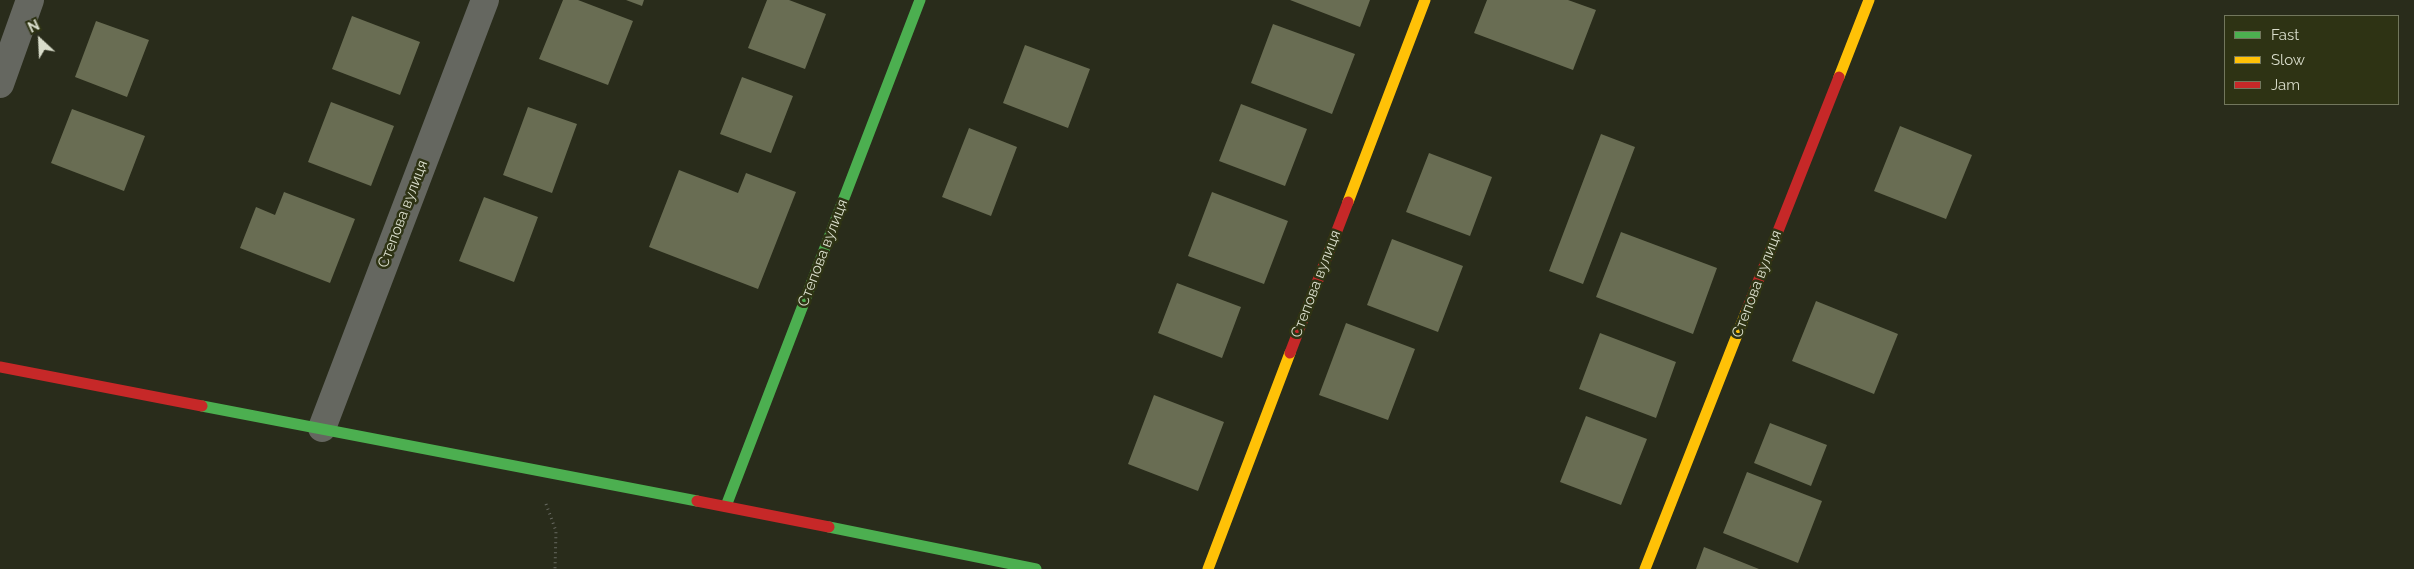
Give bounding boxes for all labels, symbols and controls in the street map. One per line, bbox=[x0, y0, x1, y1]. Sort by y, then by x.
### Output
north arrow bbox=[15, 15, 65, 65]
legend bbox=[2224, 15, 2399, 105]
text: N bbox=[25, 17, 42, 36]
text: Fast bbox=[2271, 26, 2299, 44]
text: Slow bbox=[2271, 51, 2305, 69]
text: Jam bbox=[2271, 76, 2300, 94]
street label: Степова вулиця bbox=[374, 158, 432, 270]
street label: Степова вулиця bbox=[794, 197, 852, 309]
street label: Степова вулиця bbox=[1287, 228, 1345, 340]
street label: Степова вулиця bbox=[1728, 228, 1786, 340]

